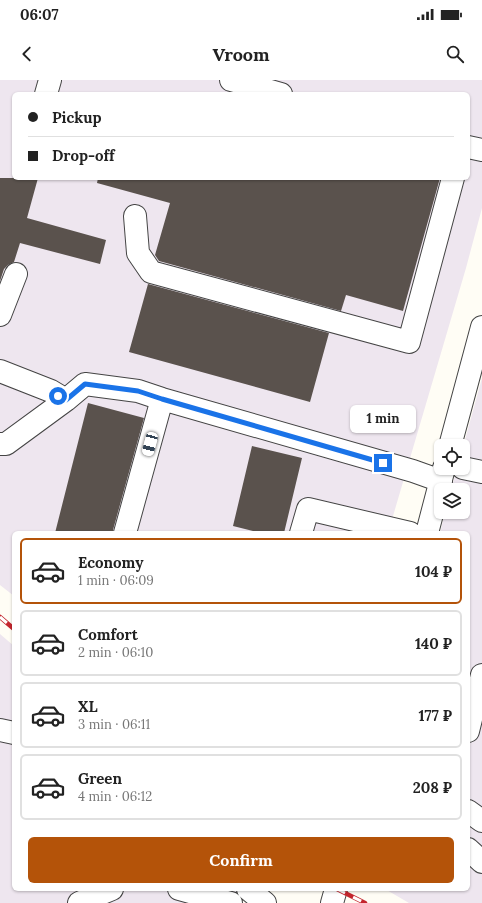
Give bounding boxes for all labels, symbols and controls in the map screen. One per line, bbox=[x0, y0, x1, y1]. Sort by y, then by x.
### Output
text: 06:07 bbox=[20, 5, 59, 24]
icon: back bbox=[16, 43, 38, 65]
text: Vroom bbox=[212, 43, 270, 66]
icon: search bbox=[444, 43, 466, 65]
text: Pickup bbox=[52, 108, 101, 127]
text: Drop-off bbox=[52, 146, 114, 165]
route start bbox=[49, 387, 67, 405]
callout: 1 min bbox=[350, 405, 416, 433]
text: 1 min bbox=[366, 410, 400, 427]
car bbox=[141, 431, 159, 457]
map controls bbox=[434, 439, 470, 519]
button: locate bbox=[434, 439, 470, 475]
route end bbox=[374, 454, 392, 472]
button: layers bbox=[434, 483, 470, 519]
icon: car bbox=[30, 553, 66, 589]
text: Economy bbox=[78, 553, 143, 572]
text: 104 ₽ bbox=[415, 562, 452, 581]
text: 1 min · 06:09 bbox=[78, 572, 154, 589]
icon: car bbox=[30, 625, 66, 661]
text: Comfort bbox=[78, 625, 138, 644]
text: 140 ₽ bbox=[415, 634, 452, 653]
text: 2 min · 06:10 bbox=[78, 644, 153, 661]
icon: car bbox=[30, 697, 66, 733]
text: XL bbox=[78, 697, 98, 716]
text: 177 ₽ bbox=[418, 706, 452, 725]
text: 3 min · 06:11 bbox=[78, 716, 150, 733]
icon: car bbox=[30, 769, 66, 805]
text: Green bbox=[78, 769, 122, 788]
text: 208 ₽ bbox=[413, 778, 452, 797]
text: 4 min · 06:12 bbox=[78, 788, 152, 805]
button: Confirm bbox=[28, 837, 454, 883]

